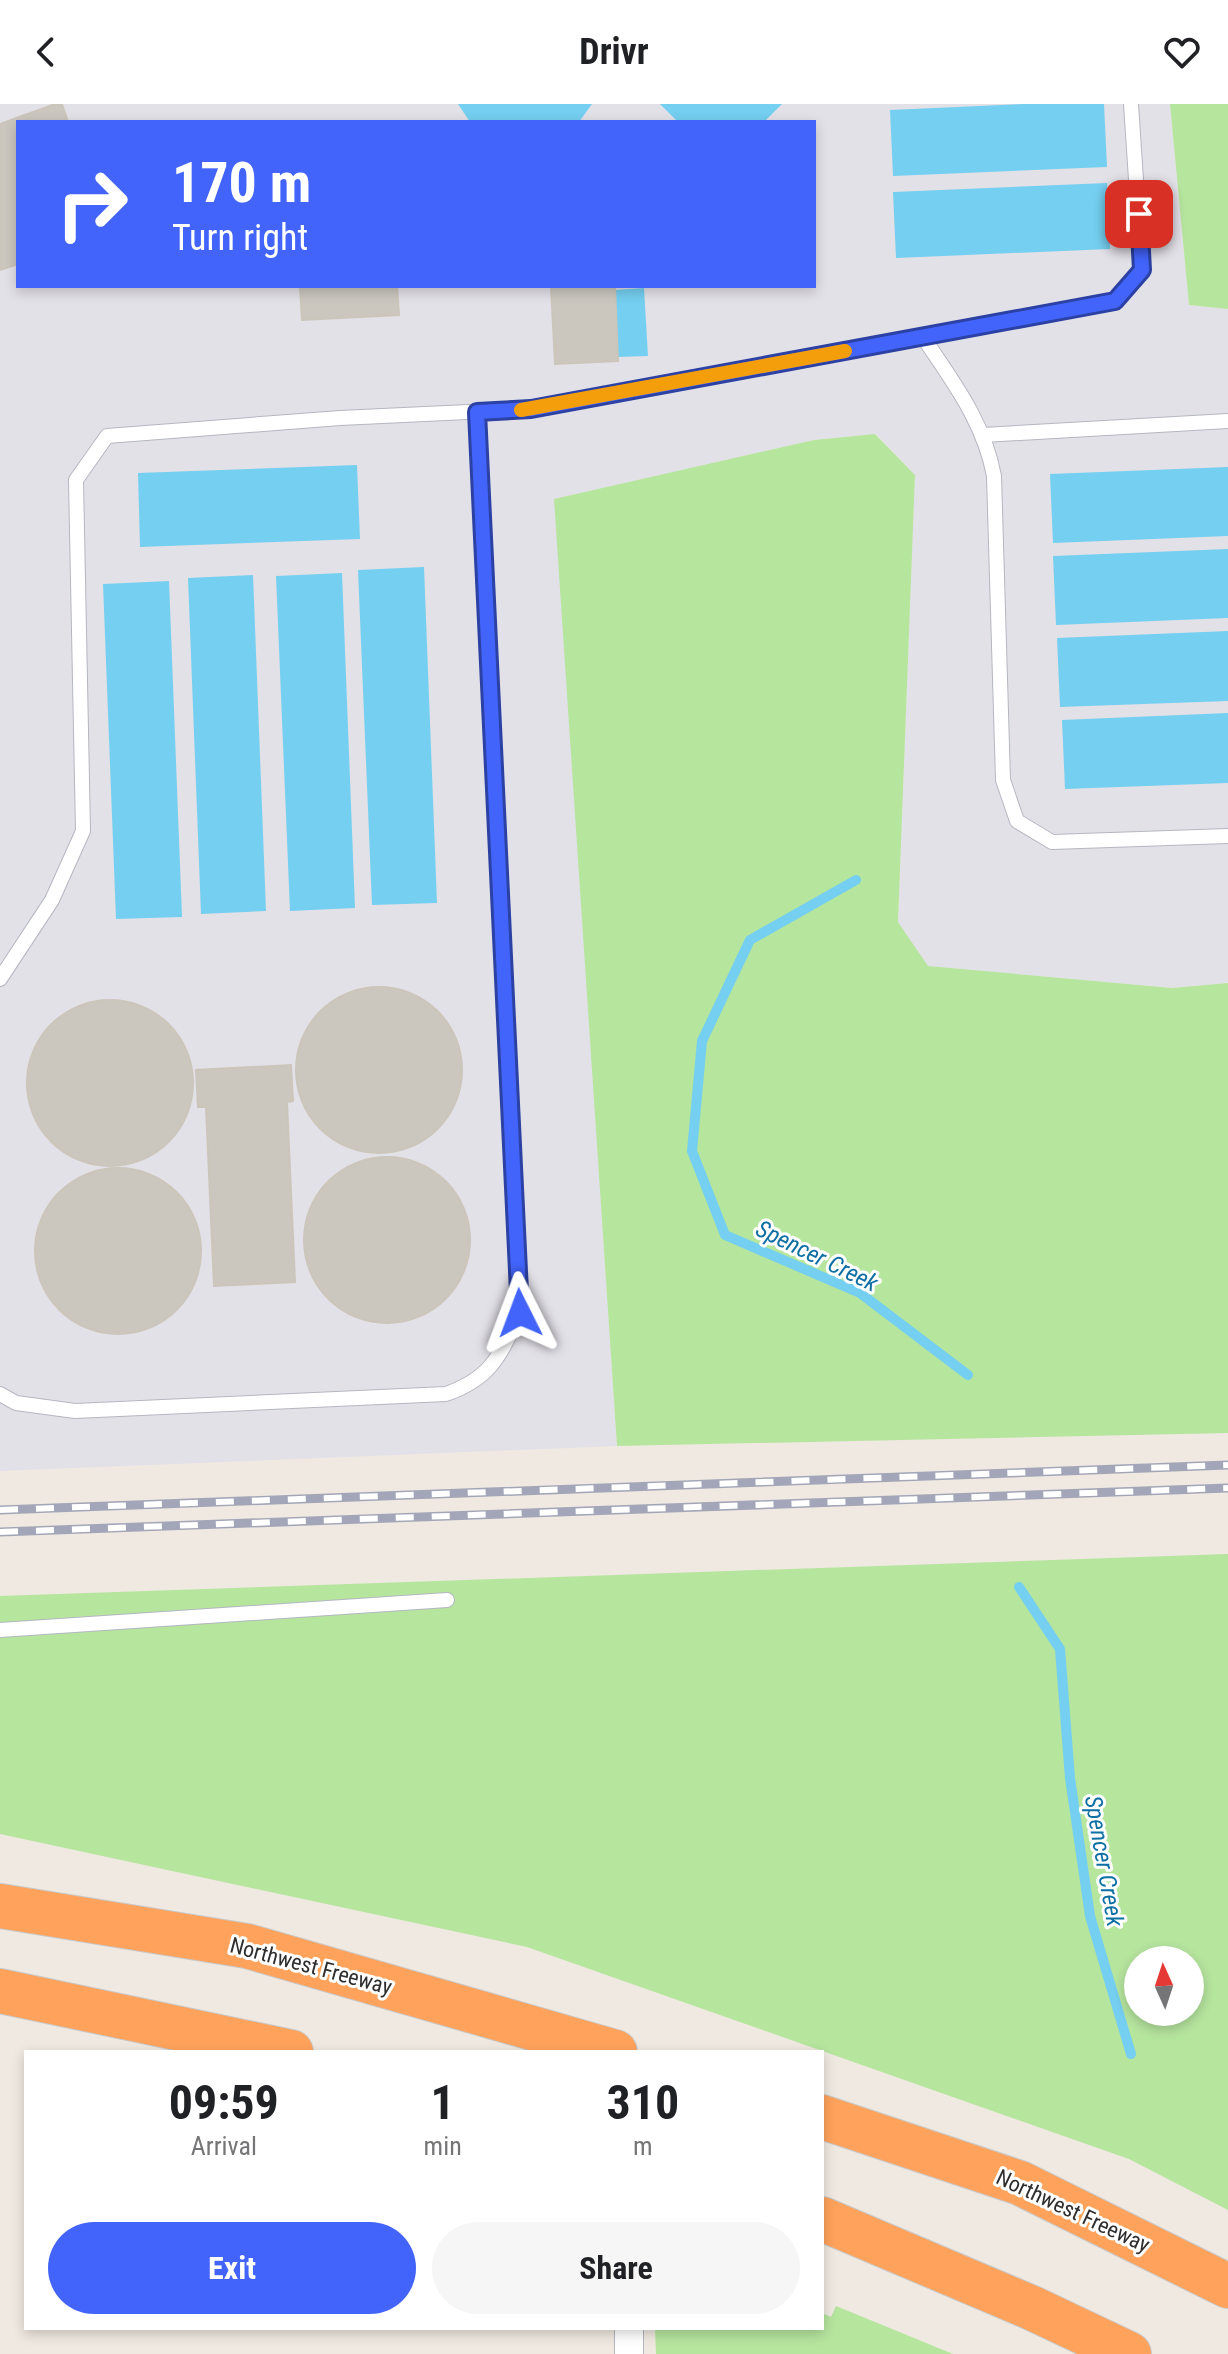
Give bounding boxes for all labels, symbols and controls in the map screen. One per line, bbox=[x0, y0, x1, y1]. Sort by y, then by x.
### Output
icon: back bbox=[24, 30, 68, 74]
icon: heart bbox=[1160, 30, 1204, 74]
text: Drivr bbox=[579, 31, 649, 73]
text: 170 m bbox=[172, 150, 311, 216]
icon: right bbox=[40, 152, 144, 256]
pin bbox=[1105, 180, 1173, 248]
icon: arrive bbox=[1117, 192, 1161, 236]
text: Turn right bbox=[172, 217, 308, 259]
water label: Spencer Creek bbox=[751, 1214, 883, 1298]
position arrow bbox=[478, 1271, 562, 1355]
water label: Spencer Creek bbox=[1079, 1793, 1129, 1929]
street label: Northwest Freeway bbox=[227, 1932, 395, 2000]
north arrow bbox=[1124, 1946, 1204, 2026]
map controls bbox=[1124, 1946, 1204, 2026]
text: 09:59 bbox=[169, 2074, 279, 2131]
text: 1 bbox=[431, 2074, 455, 2131]
text: 310 bbox=[606, 2074, 679, 2131]
text: Arrival bbox=[191, 2131, 257, 2161]
text: min bbox=[424, 2131, 462, 2161]
text: m bbox=[633, 2131, 653, 2161]
street label: Northwest Freeway bbox=[992, 2164, 1154, 2258]
button: Exit bbox=[48, 2222, 416, 2314]
button: Share bbox=[432, 2222, 800, 2314]

